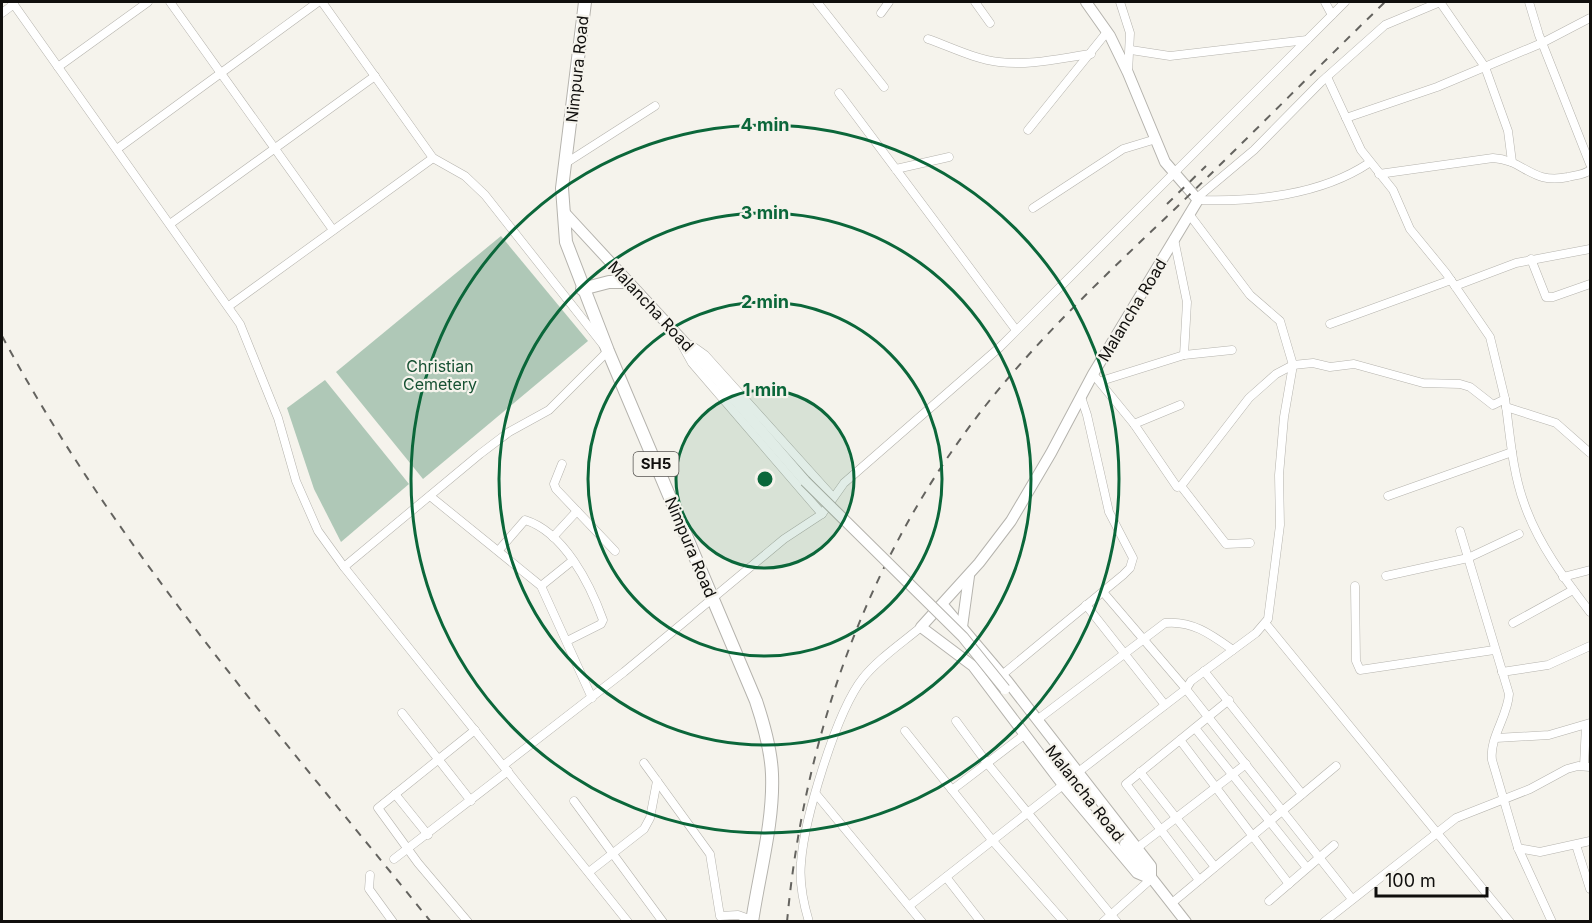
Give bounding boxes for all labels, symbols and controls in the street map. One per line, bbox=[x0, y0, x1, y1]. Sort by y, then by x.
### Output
street label: Nimpura Road bbox=[561, 15, 593, 123]
text: 4 min bbox=[741, 114, 789, 135]
text: 3 min bbox=[741, 202, 789, 223]
street label: Malancha Road bbox=[1093, 255, 1171, 365]
street label: Malancha Road bbox=[604, 257, 698, 355]
text: 2 min bbox=[741, 291, 789, 312]
park label: Christian Cemetery bbox=[403, 356, 477, 394]
text: 1 min bbox=[743, 379, 787, 400]
road number: SH5 bbox=[634, 452, 678, 476]
centre of rings bbox=[755, 469, 775, 489]
street label: Nimpura Road bbox=[661, 494, 721, 600]
street label: Malancha Road bbox=[1041, 741, 1129, 845]
scale bar bbox=[1376, 860, 1487, 898]
text: 100 m bbox=[1385, 870, 1436, 891]

